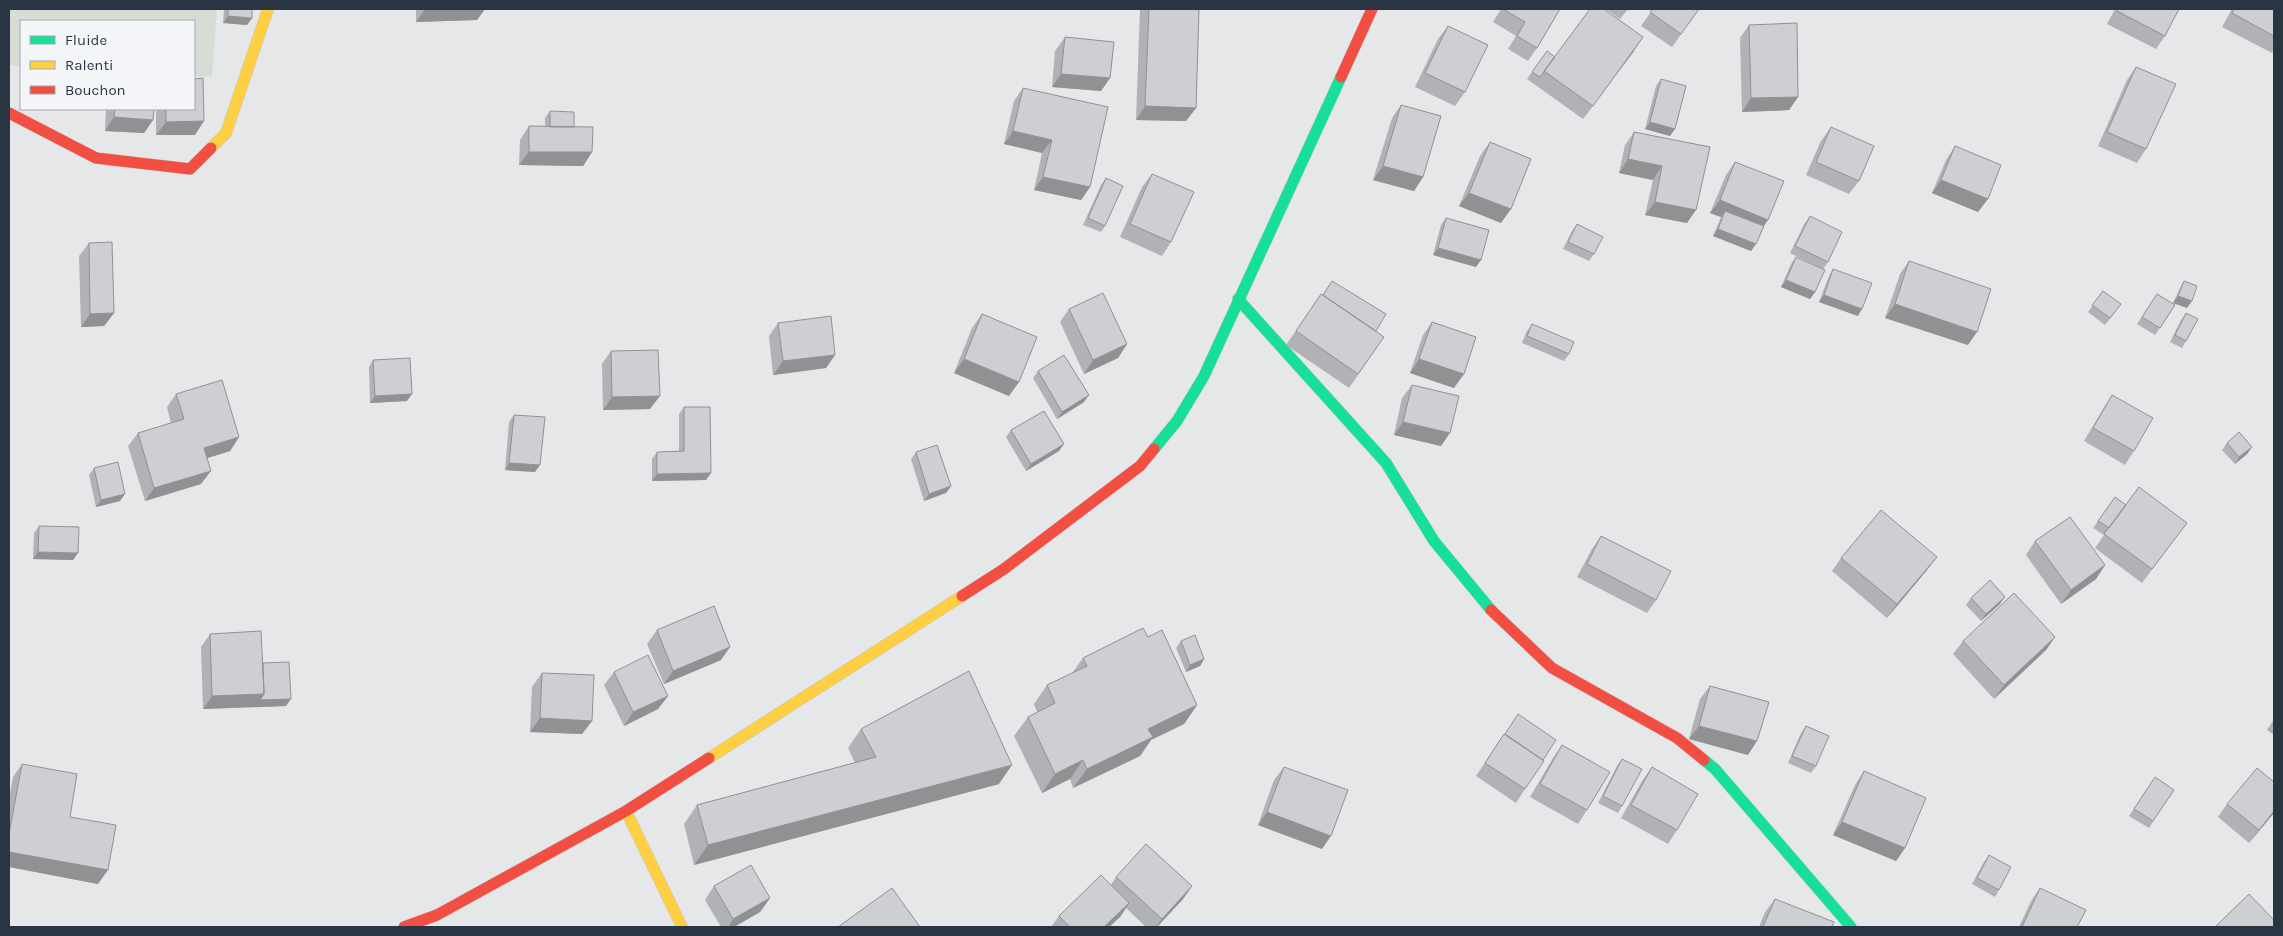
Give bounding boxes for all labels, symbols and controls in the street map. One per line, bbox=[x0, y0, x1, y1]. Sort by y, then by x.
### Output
legend bbox=[20, 20, 195, 110]
text: Fluide bbox=[65, 31, 107, 49]
text: Ralenti bbox=[65, 56, 114, 74]
text: Bouchon bbox=[65, 81, 126, 99]

